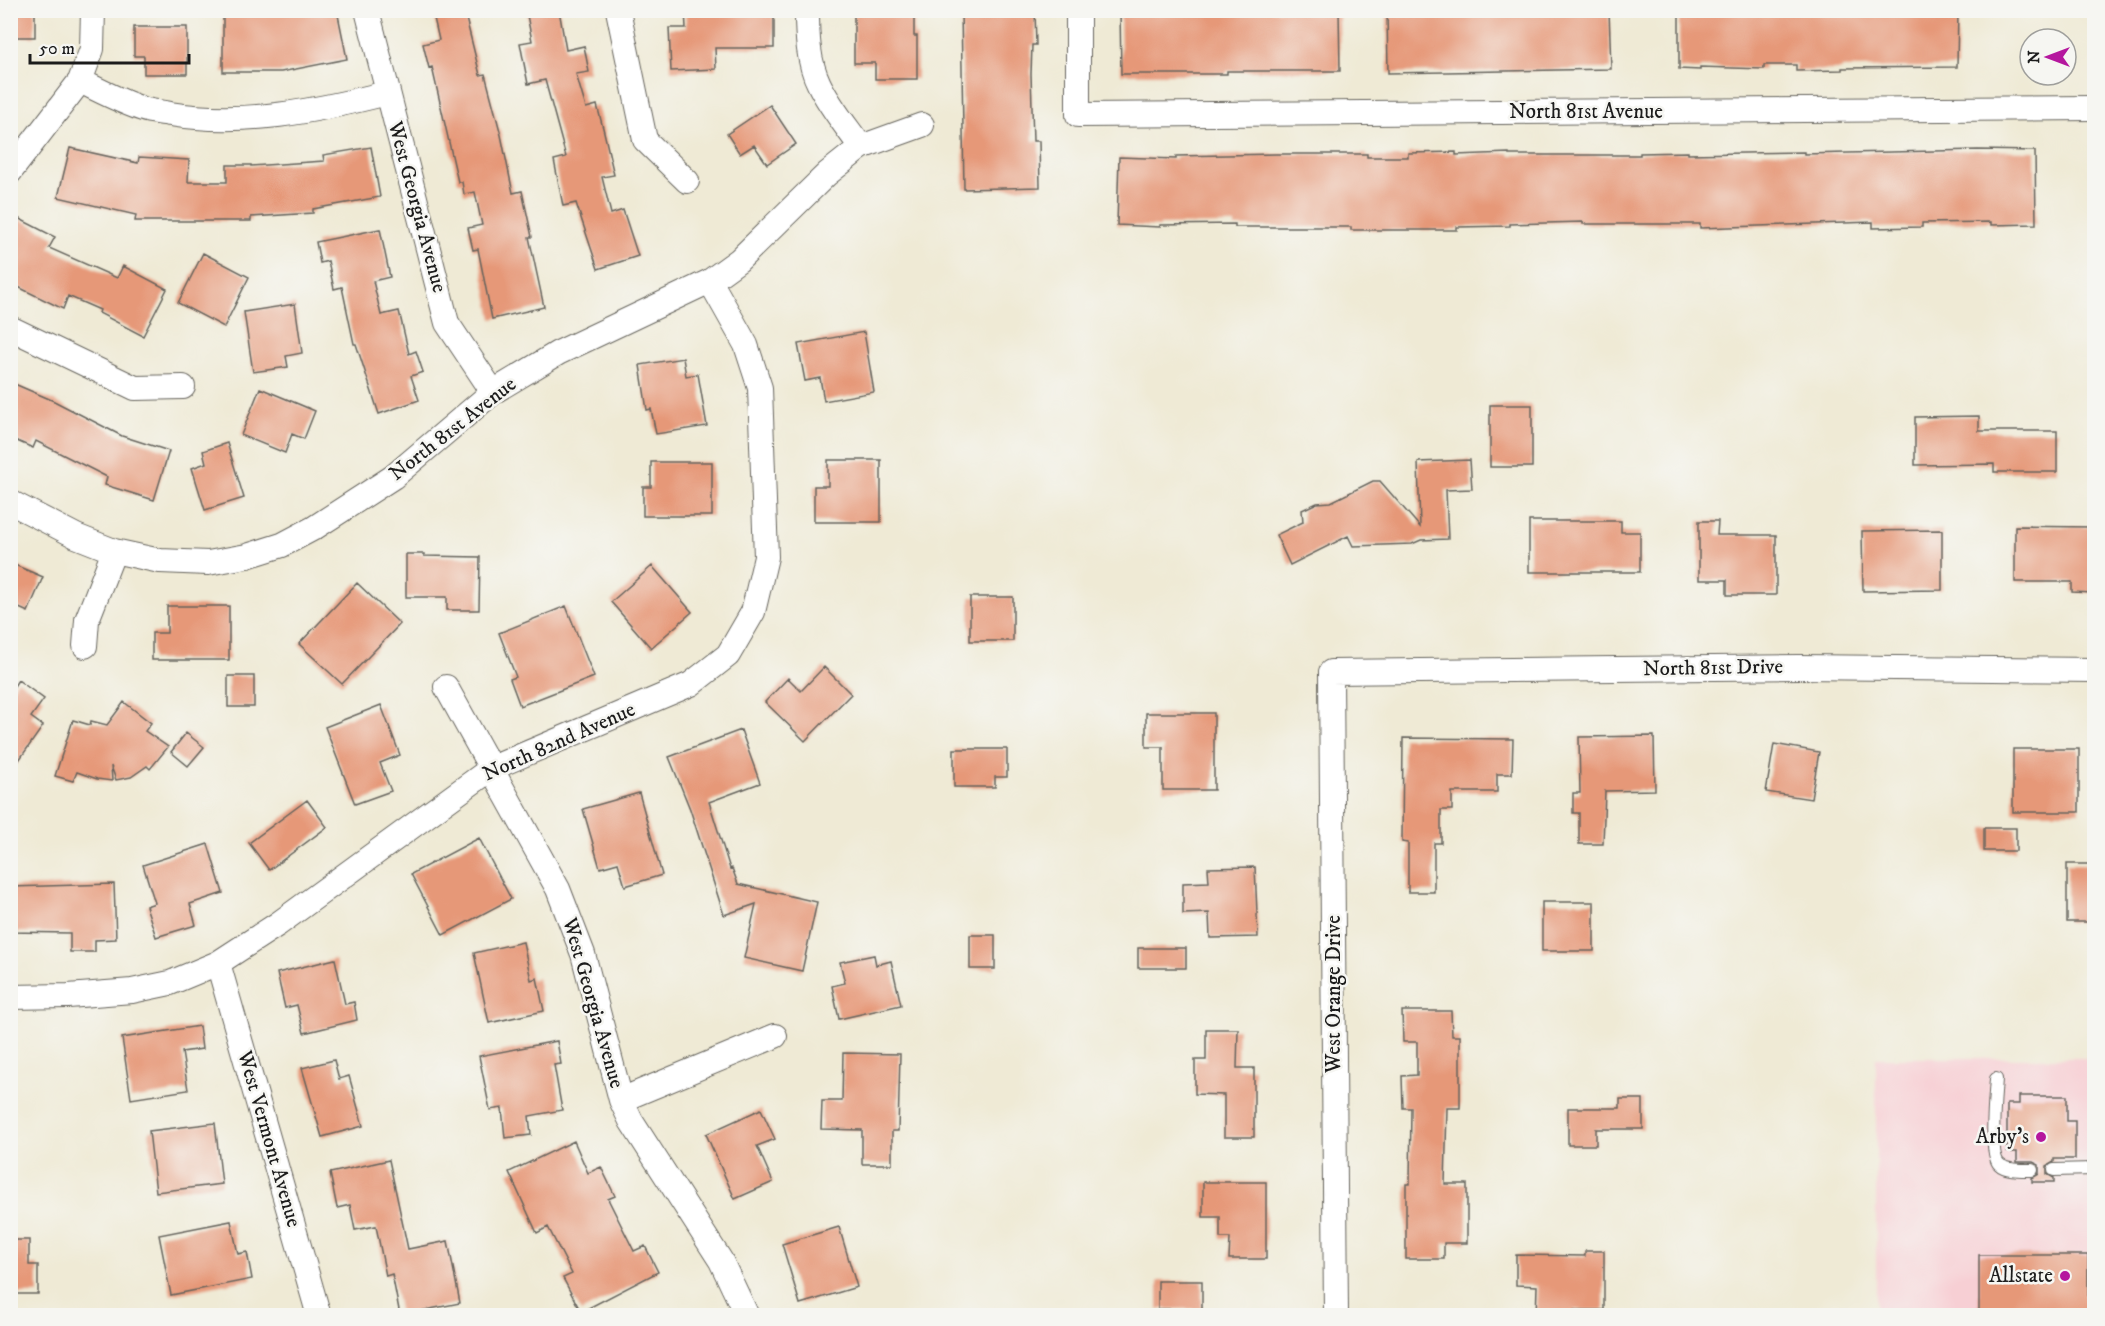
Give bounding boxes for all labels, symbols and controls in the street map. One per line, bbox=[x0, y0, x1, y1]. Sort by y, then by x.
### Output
scale bar bbox=[30, 27, 189, 65]
north arrow bbox=[2018, 27, 2078, 87]
text: 50 m bbox=[39, 38, 75, 60]
text: N bbox=[2024, 50, 2044, 64]
street label: North 81st Avenue bbox=[1509, 99, 1663, 125]
street label: West Georgia Avenue bbox=[381, 118, 452, 296]
street label: North 81st Avenue bbox=[384, 371, 522, 487]
street label: North 81st Drive bbox=[1643, 654, 1784, 682]
street label: North 82nd Avenue bbox=[479, 697, 640, 787]
street label: West Georgia Avenue bbox=[556, 914, 630, 1092]
street label: West Orange Drive bbox=[1321, 915, 1347, 1074]
street label: West Vermont Avenue bbox=[231, 1047, 307, 1231]
place label: Arby's bbox=[1976, 1124, 2029, 1150]
marker: Arby's bbox=[2034, 1130, 2048, 1144]
place label: Allstate bbox=[1989, 1263, 2053, 1289]
marker: Allstate bbox=[2058, 1269, 2072, 1283]

